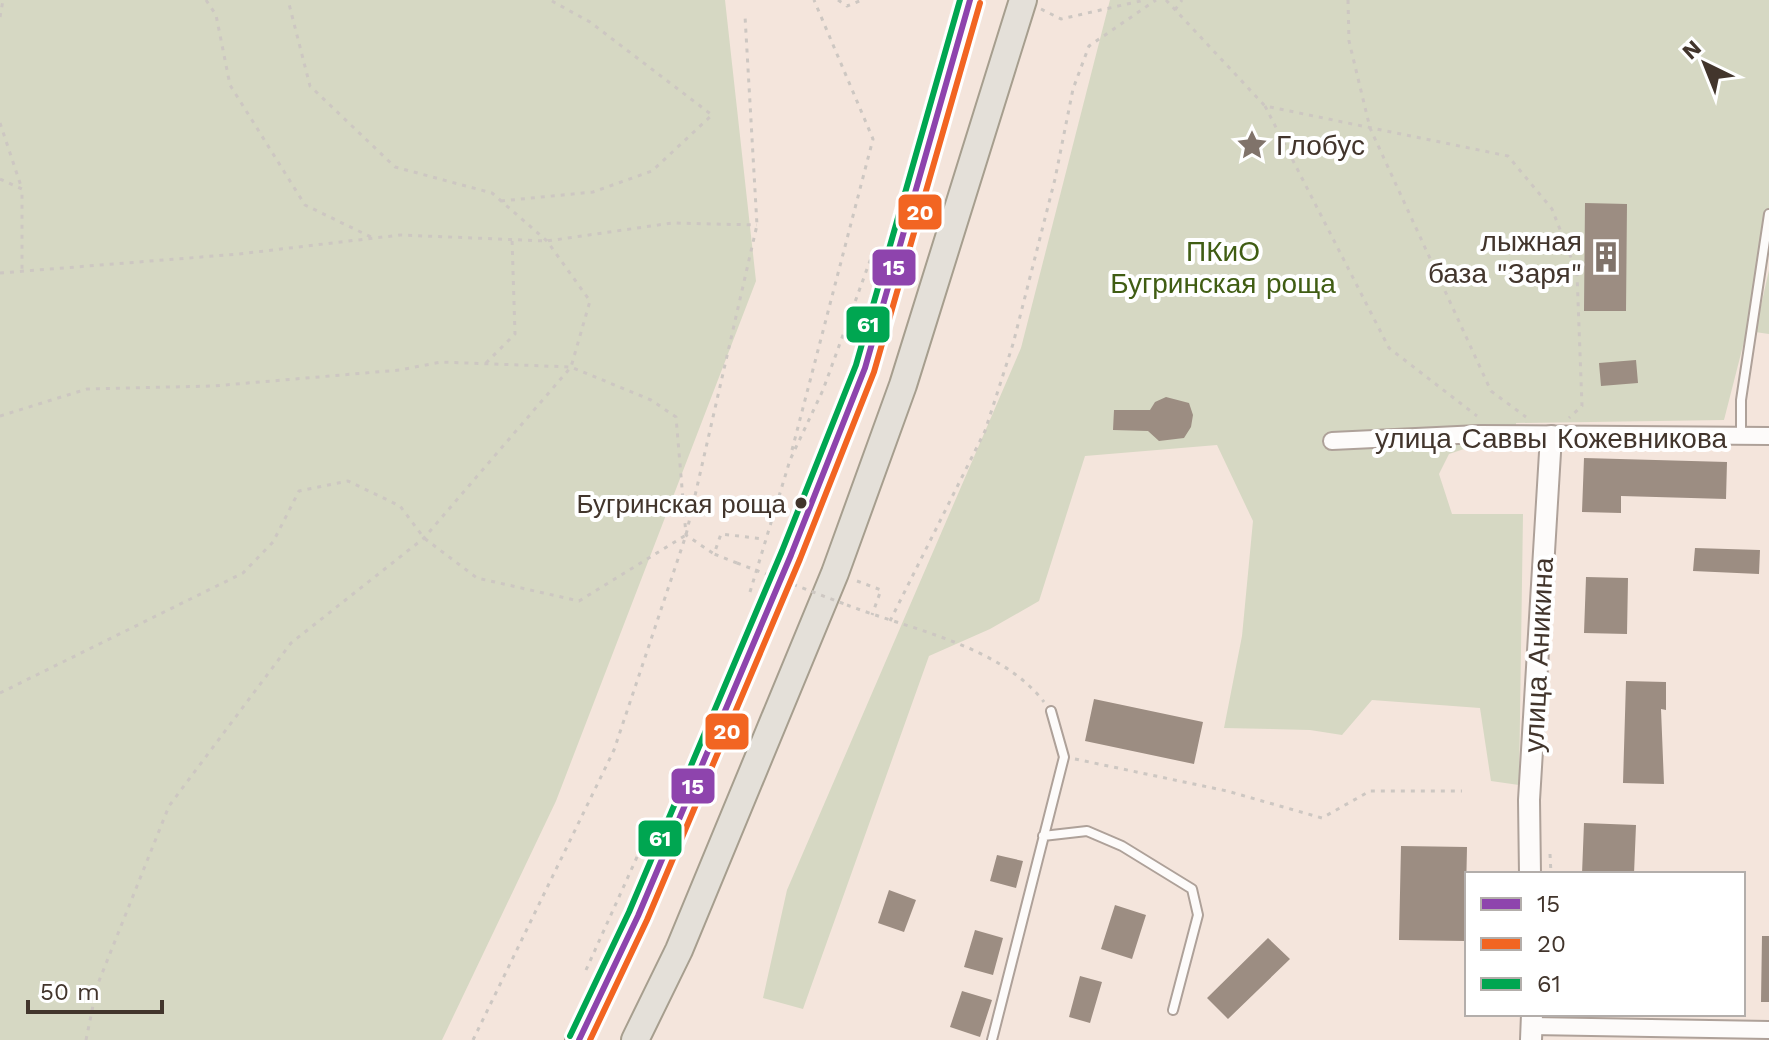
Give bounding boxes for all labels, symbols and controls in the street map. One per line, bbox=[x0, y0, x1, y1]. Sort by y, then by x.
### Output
north arrow bbox=[1665, 24, 1745, 104]
text: N bbox=[1677, 35, 1706, 64]
place icon: Глобус bbox=[1235, 128, 1269, 162]
place label: Глобус bbox=[1276, 129, 1365, 162]
line badge: 20 bbox=[897, 193, 943, 231]
text: 20 bbox=[906, 200, 934, 225]
place label: лыжная база "Заря" bbox=[1428, 225, 1582, 290]
park label: ПКиО Бугринская роща bbox=[1110, 235, 1336, 300]
building icon: лыжная база "Заря" bbox=[1589, 240, 1623, 274]
line badge: 15 bbox=[871, 248, 917, 287]
text: 15 bbox=[883, 255, 905, 280]
line badge: 61 bbox=[845, 305, 891, 344]
text: 61 bbox=[857, 312, 879, 337]
street label: улица Саввы Кожевникова bbox=[1375, 422, 1728, 455]
place label: Бугринская роща bbox=[577, 489, 787, 519]
marker: Бугринская роща bbox=[793, 495, 809, 511]
street label: улица Аникина bbox=[1517, 556, 1560, 753]
line badge: 20 bbox=[704, 712, 750, 751]
text: 20 bbox=[713, 719, 741, 744]
line badge: 15 bbox=[670, 767, 716, 805]
text: 15 bbox=[682, 774, 704, 799]
line badge: 61 bbox=[637, 819, 683, 858]
text: 61 bbox=[649, 826, 671, 851]
legend bbox=[1465, 872, 1745, 1016]
text: 15 bbox=[1537, 890, 1560, 918]
text: 20 bbox=[1537, 930, 1566, 958]
scale bar bbox=[28, 964, 162, 1014]
text: 61 bbox=[1537, 970, 1561, 998]
text: 50 m bbox=[40, 978, 100, 1006]

